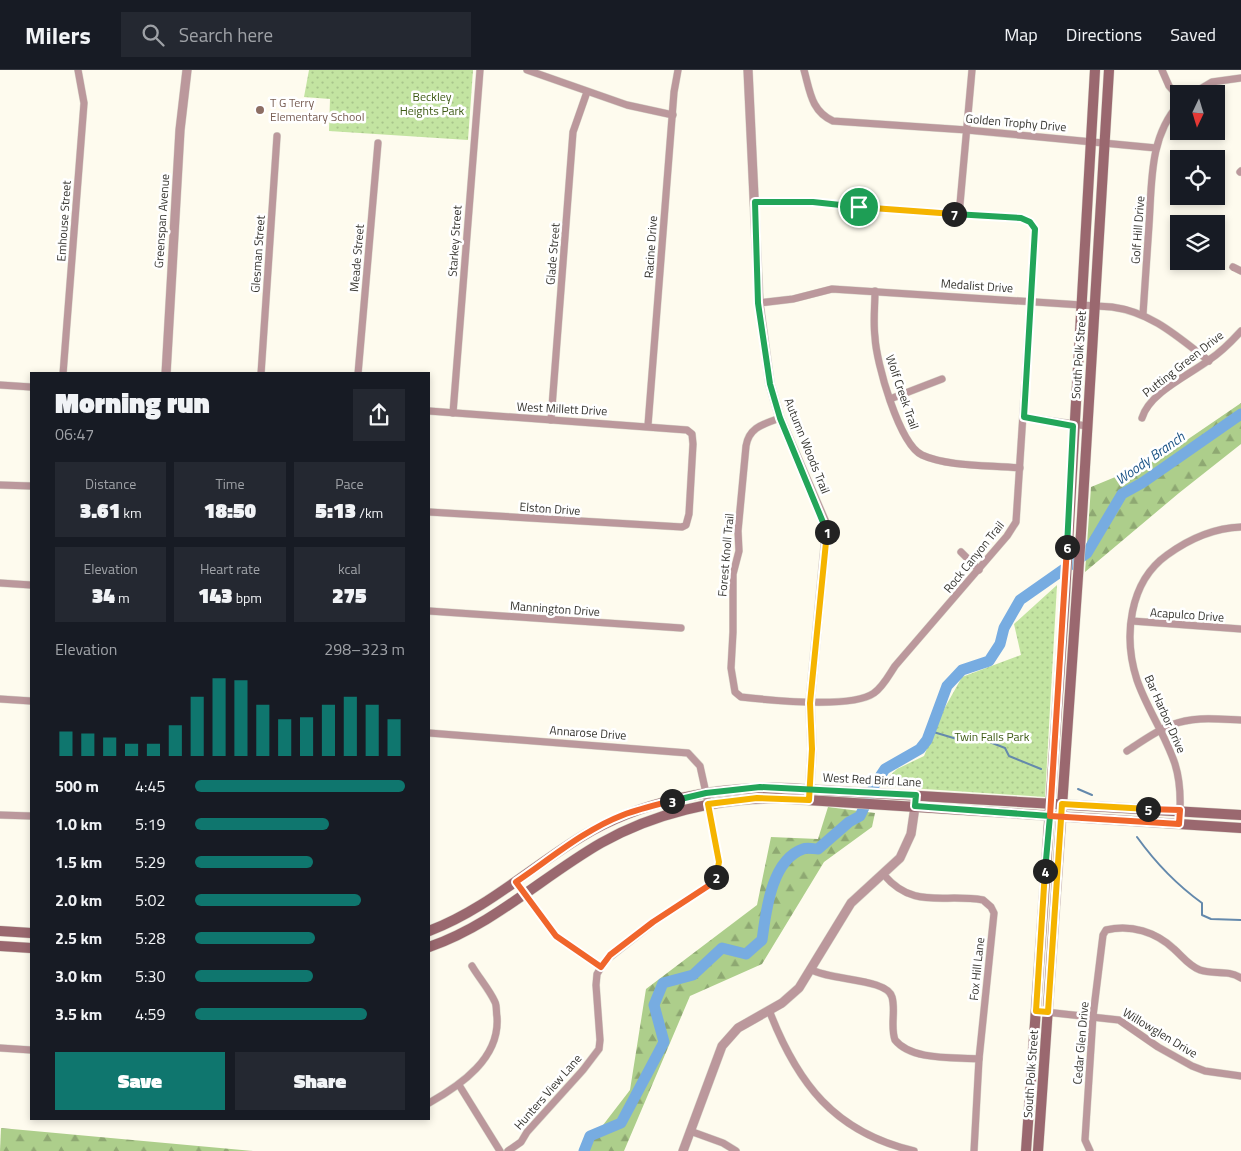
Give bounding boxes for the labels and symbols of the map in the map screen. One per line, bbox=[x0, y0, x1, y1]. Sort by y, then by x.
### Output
north arrow bbox=[1170, 85, 1225, 140]
park label: Beckley Heights Park bbox=[400, 87, 465, 120]
place label: T G Terry Elementary School bbox=[270, 93, 364, 126]
marker: T G Terry Elementary School bbox=[254, 104, 266, 116]
street label: Golden Trophy Drive bbox=[965, 109, 1067, 136]
street label: Greenspan Avenue bbox=[149, 173, 174, 269]
street label: Emhouse Street bbox=[51, 179, 76, 262]
pin bbox=[838, 186, 880, 228]
street label: Golf Hill Drive bbox=[1126, 195, 1149, 265]
pin: 7 bbox=[942, 202, 966, 226]
street label: Starkey Street bbox=[443, 204, 467, 277]
street label: Glesman Street bbox=[245, 214, 270, 293]
street label: Racine Drive bbox=[639, 215, 662, 279]
street label: Glade Street bbox=[540, 221, 565, 286]
street label: Meade Street bbox=[344, 222, 369, 293]
street label: Medalist Drive bbox=[940, 273, 1014, 298]
street label: South Polk Street bbox=[1066, 310, 1091, 400]
street label: Putting Green Drive bbox=[1138, 326, 1227, 401]
street label: Wolf Creek Trail bbox=[881, 352, 924, 432]
street label: Autumn Woods Trail bbox=[780, 395, 835, 497]
street label: West Millett Drive bbox=[516, 397, 608, 420]
water label: Woody Branch bbox=[1111, 425, 1190, 489]
street label: Elston Drive bbox=[519, 497, 581, 520]
street label: Forest Knoll Trail bbox=[712, 513, 739, 597]
street label: Rock Canyon Trail bbox=[939, 516, 1009, 597]
pin: 1 bbox=[814, 520, 840, 544]
pin: 6 bbox=[1054, 534, 1080, 560]
street label: Mannington Drive bbox=[509, 596, 601, 621]
street label: Acapulco Drive bbox=[1149, 602, 1225, 627]
street label: Bar Harbor Drive bbox=[1140, 671, 1191, 756]
street label: Annarose Drive bbox=[549, 720, 627, 745]
park label: Twin Falls Park bbox=[954, 727, 1030, 746]
street label: West Red Bird Lane bbox=[822, 767, 922, 792]
pin: 3 bbox=[660, 788, 684, 814]
pin: 5 bbox=[1136, 796, 1160, 822]
pin: 4 bbox=[1032, 858, 1058, 884]
pin: 2 bbox=[704, 864, 728, 890]
street label: Fox Hill Lane bbox=[964, 936, 989, 1002]
street label: Cedar Glen Drive bbox=[1067, 1001, 1094, 1085]
street label: Willowglen Drive bbox=[1119, 1003, 1201, 1062]
street label: South Polk Street bbox=[1018, 1029, 1043, 1119]
street label: Hunters View Lane bbox=[509, 1050, 586, 1134]

